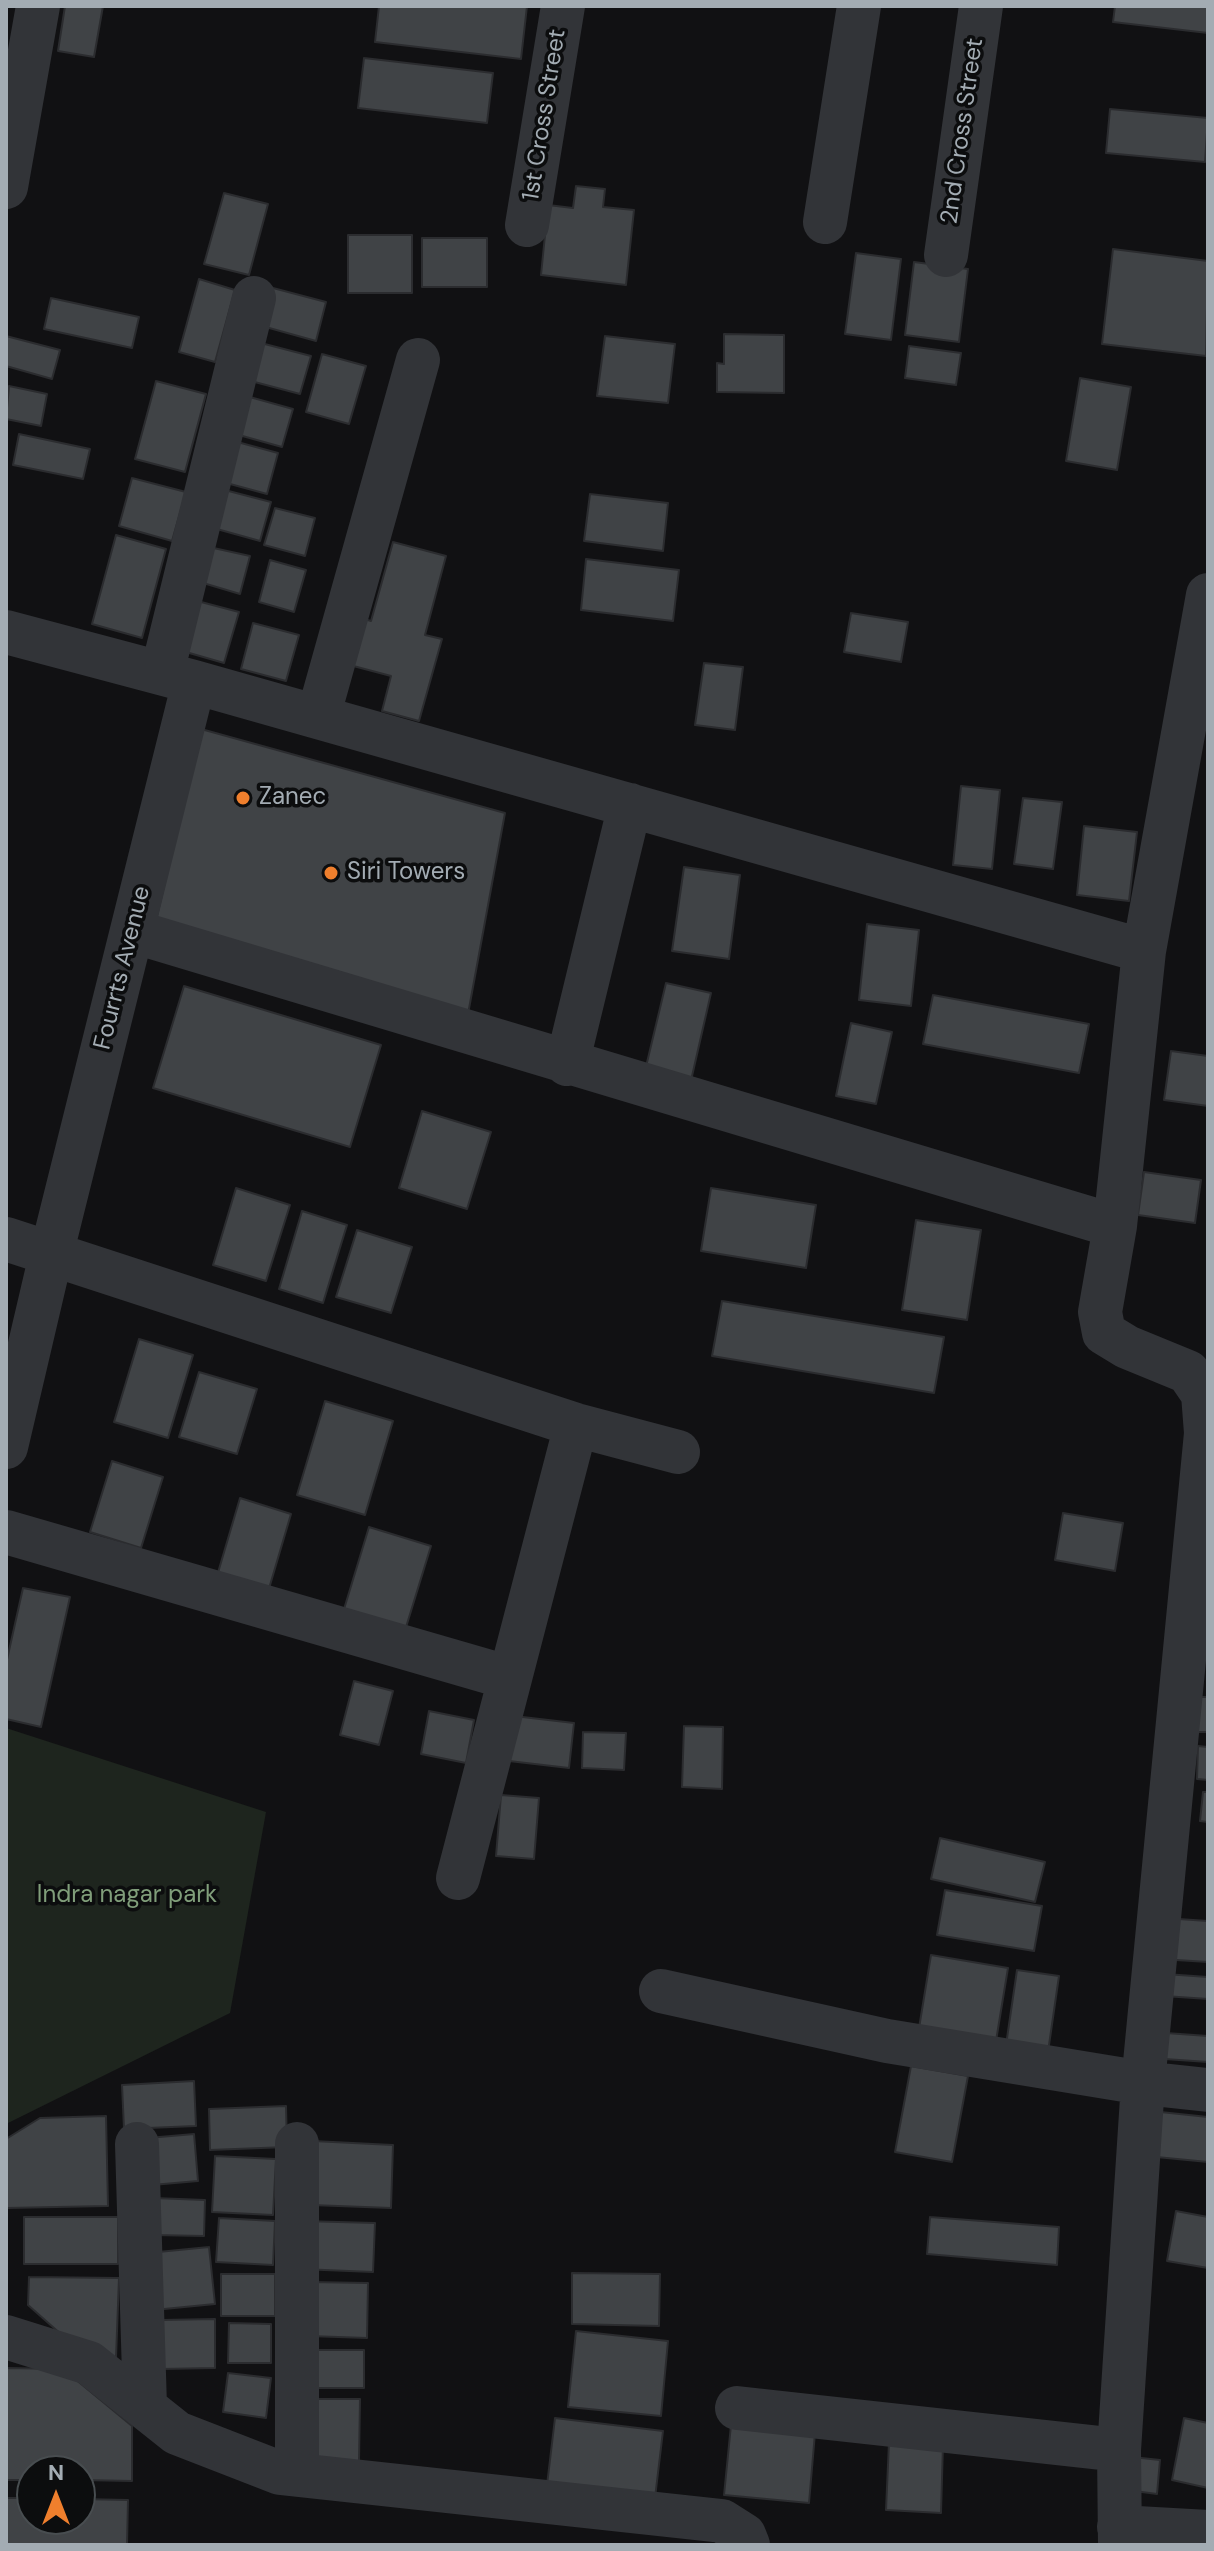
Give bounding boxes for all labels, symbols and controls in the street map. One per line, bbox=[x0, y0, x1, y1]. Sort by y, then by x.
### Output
street label: 1st Cross Street bbox=[517, 27, 573, 203]
street label: 2nd Cross Street bbox=[936, 36, 990, 226]
place label: Zanec bbox=[259, 784, 326, 812]
marker: Zanec bbox=[234, 789, 252, 807]
place label: Siri Towers bbox=[347, 859, 465, 887]
marker: Siri Towers bbox=[322, 864, 340, 882]
street label: Fourrts Avenue bbox=[89, 883, 157, 1053]
park label: Indra nagar park bbox=[37, 1882, 217, 1910]
north arrow bbox=[16, 2455, 96, 2535]
text: N bbox=[48, 2458, 64, 2487]

